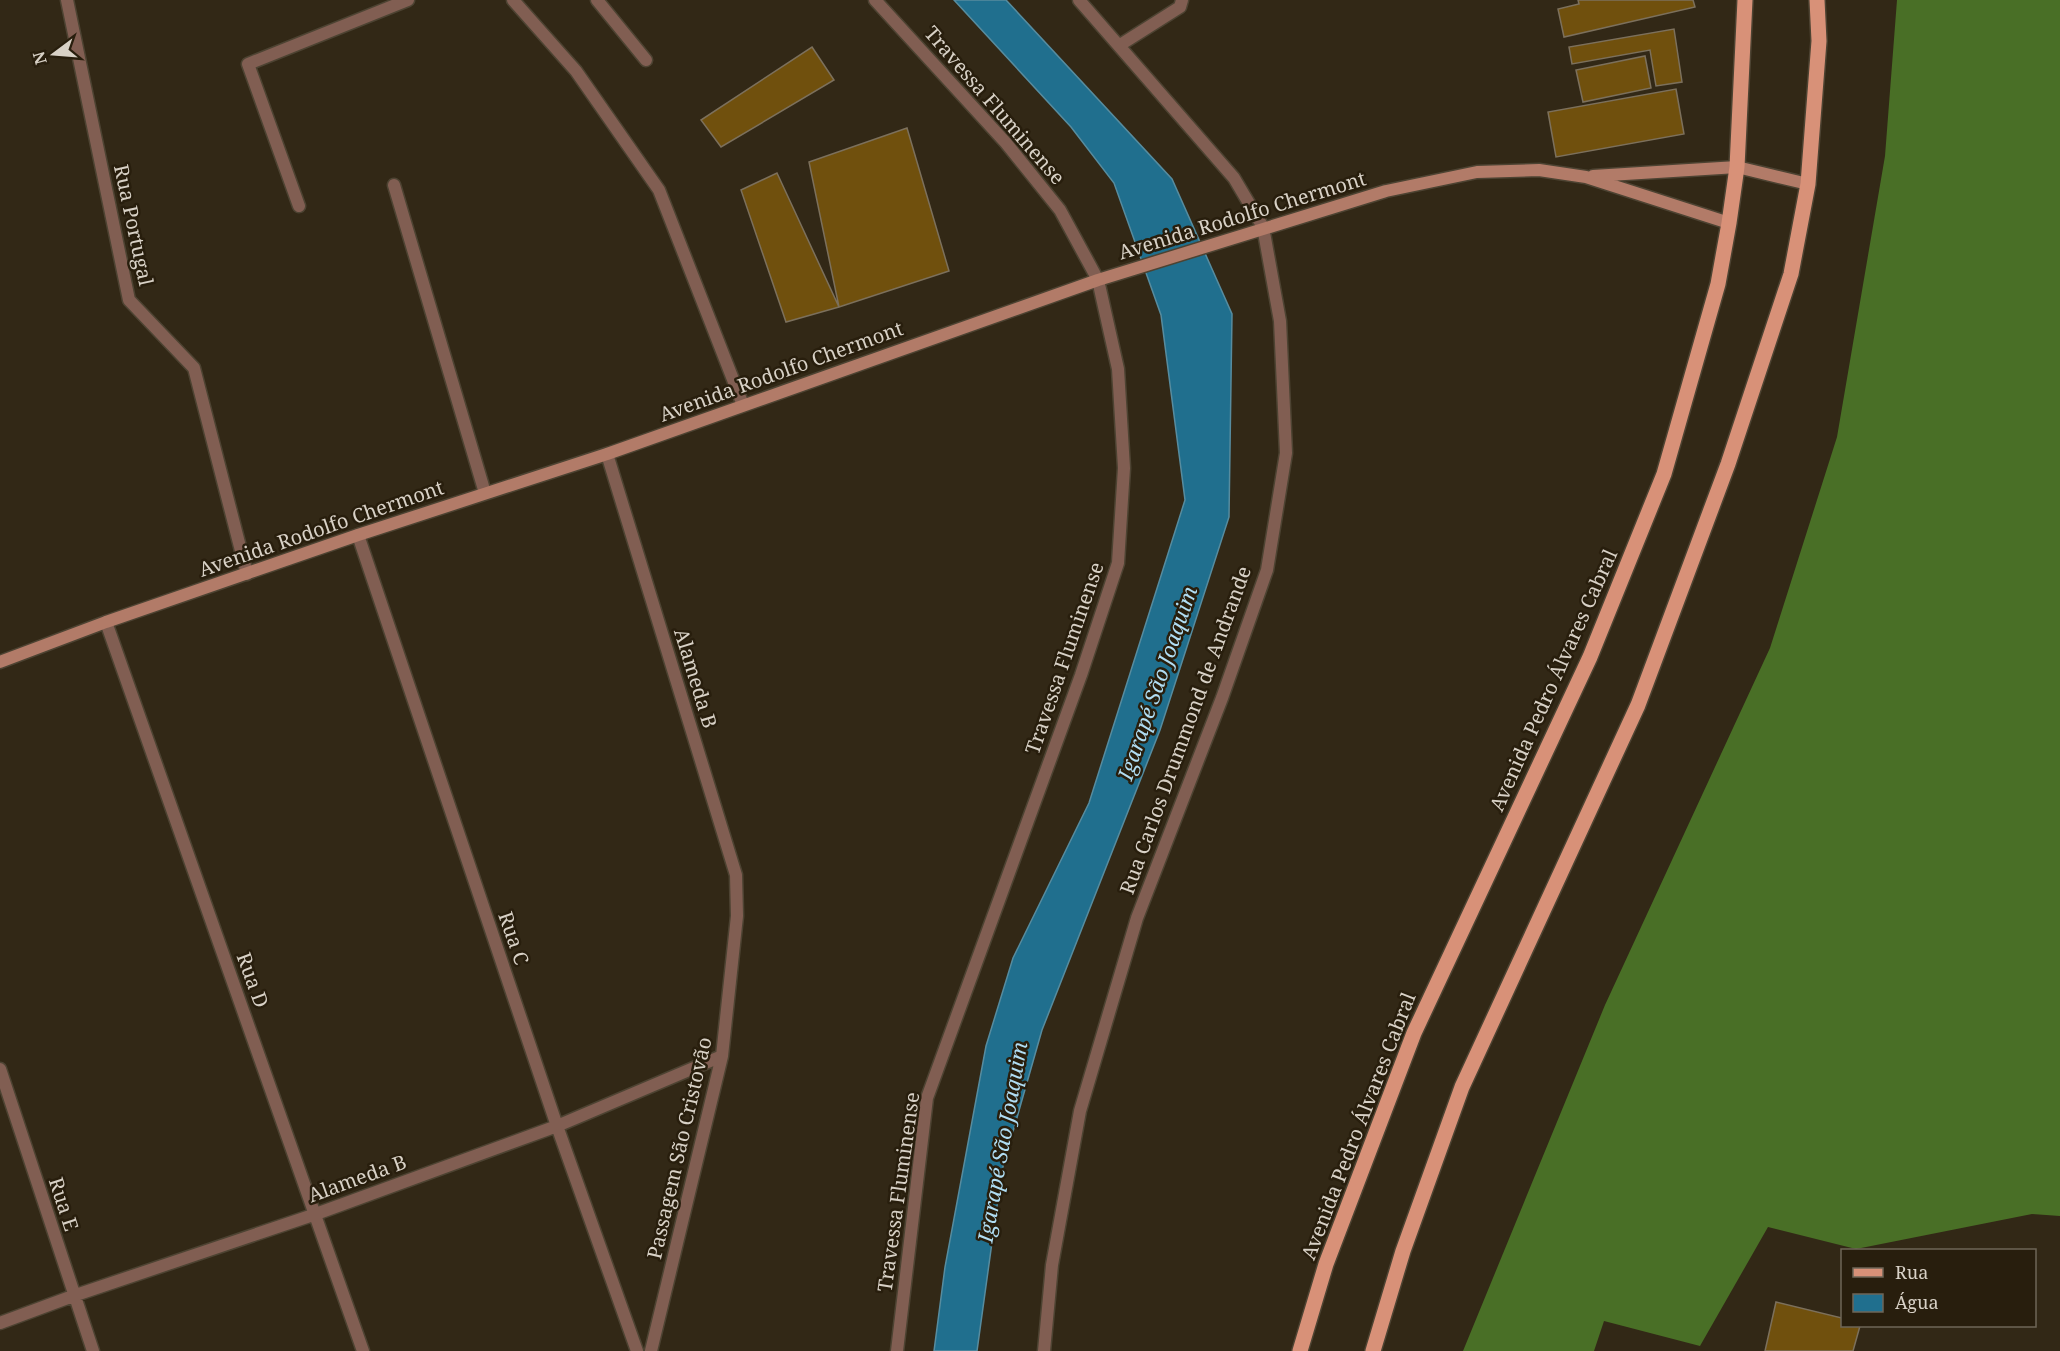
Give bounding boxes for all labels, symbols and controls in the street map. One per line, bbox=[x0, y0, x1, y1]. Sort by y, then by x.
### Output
street label: Travessa Fluminense bbox=[919, 20, 1071, 190]
north arrow bbox=[24, 24, 84, 84]
text: N bbox=[27, 49, 52, 67]
street label: Rua Portugal bbox=[108, 162, 160, 288]
street label: Avenida Rodolfo Chermont bbox=[1115, 164, 1369, 266]
street label: Avenida Rodolfo Chermont bbox=[655, 314, 907, 428]
street label: Avenida Rodolfo Chermont bbox=[195, 473, 447, 583]
street label: Avenida Pedro Álvares Cabral bbox=[1483, 545, 1623, 815]
street label: Travessa Fluminense bbox=[1018, 558, 1110, 758]
street label: Rua Carlos Drummond de Andrande bbox=[1113, 562, 1257, 898]
water label: Igarapé São Joaquim bbox=[1110, 582, 1203, 785]
street label: Alameda B bbox=[668, 625, 724, 731]
street label: Rua C bbox=[492, 908, 536, 968]
street label: Rua D bbox=[231, 949, 275, 1011]
street label: Avenida Pedro Álvares Cabral bbox=[1294, 988, 1422, 1264]
street label: Passagem São Cristovão bbox=[640, 1034, 718, 1262]
water label: Igarapé São Joaquim bbox=[970, 1039, 1033, 1246]
street label: Travessa Fluminense bbox=[871, 1090, 925, 1294]
street label: Alameda B bbox=[304, 1148, 410, 1208]
street label: Rua E bbox=[43, 1174, 85, 1234]
legend bbox=[1841, 1249, 2036, 1327]
text: Rua bbox=[1895, 1260, 1928, 1284]
text: Água bbox=[1895, 1290, 1939, 1314]

